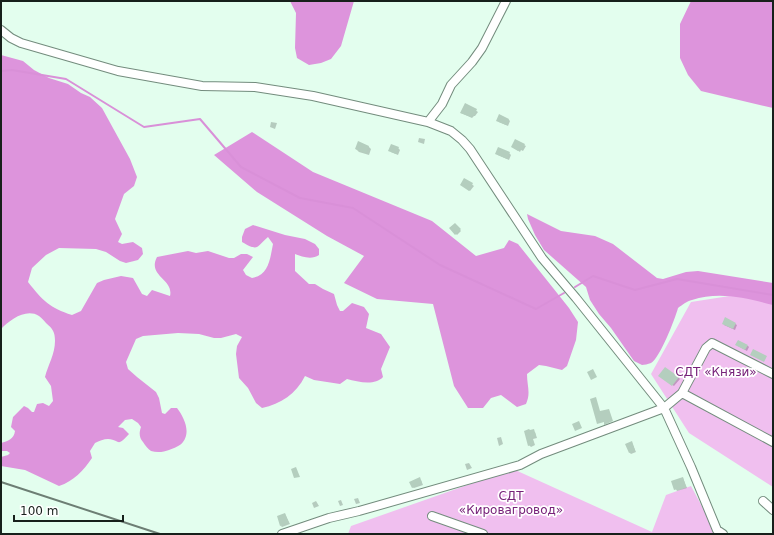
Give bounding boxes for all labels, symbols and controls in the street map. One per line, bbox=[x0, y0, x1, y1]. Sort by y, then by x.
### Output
park label: СДТ «Князи» bbox=[675, 365, 757, 379]
park label: СДТ «Кировагровод» bbox=[459, 489, 563, 517]
scale bar bbox=[14, 497, 123, 523]
text: 100 m bbox=[20, 504, 58, 518]

